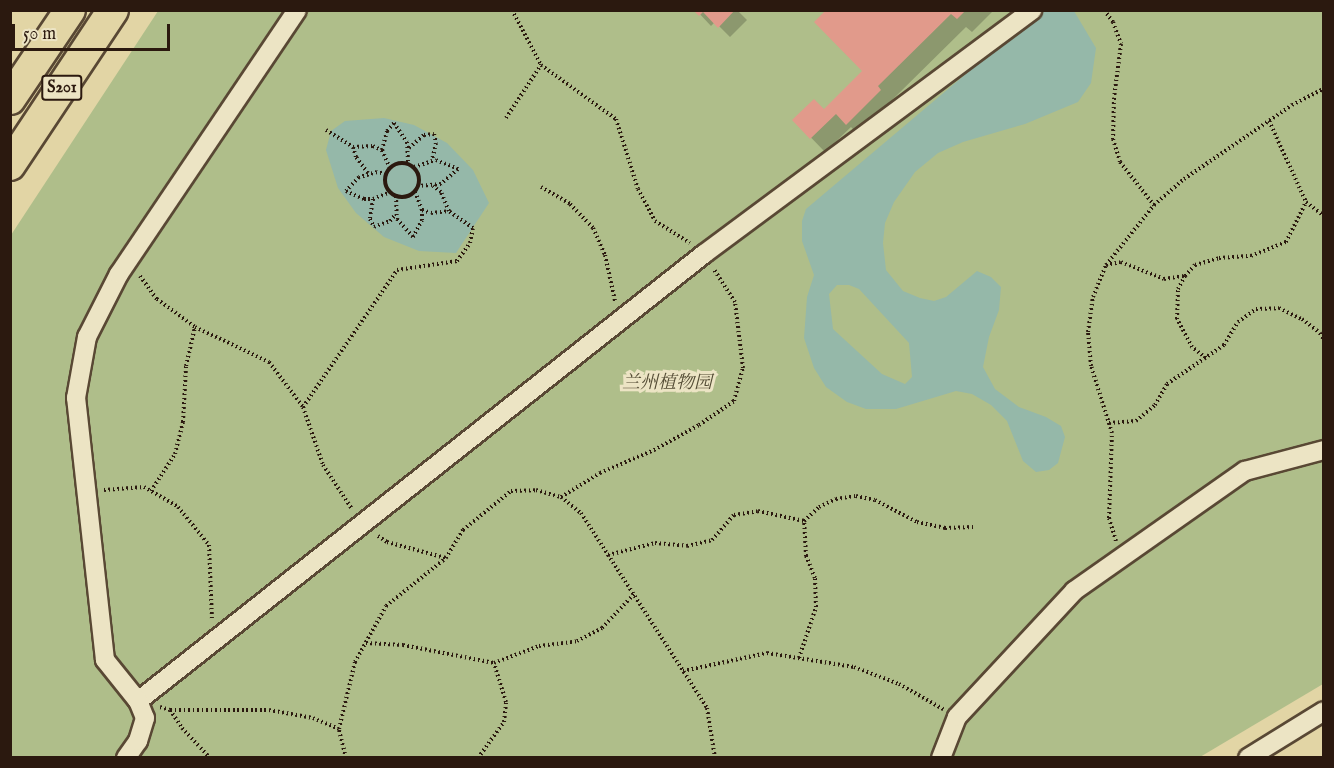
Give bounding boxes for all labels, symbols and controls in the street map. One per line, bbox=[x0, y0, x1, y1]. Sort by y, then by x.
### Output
scale bar bbox=[15, 12, 172, 50]
text: 50 m bbox=[23, 23, 56, 46]
road number: S201 bbox=[41, 75, 83, 101]
park label: 兰州植物园 bbox=[622, 373, 712, 395]

